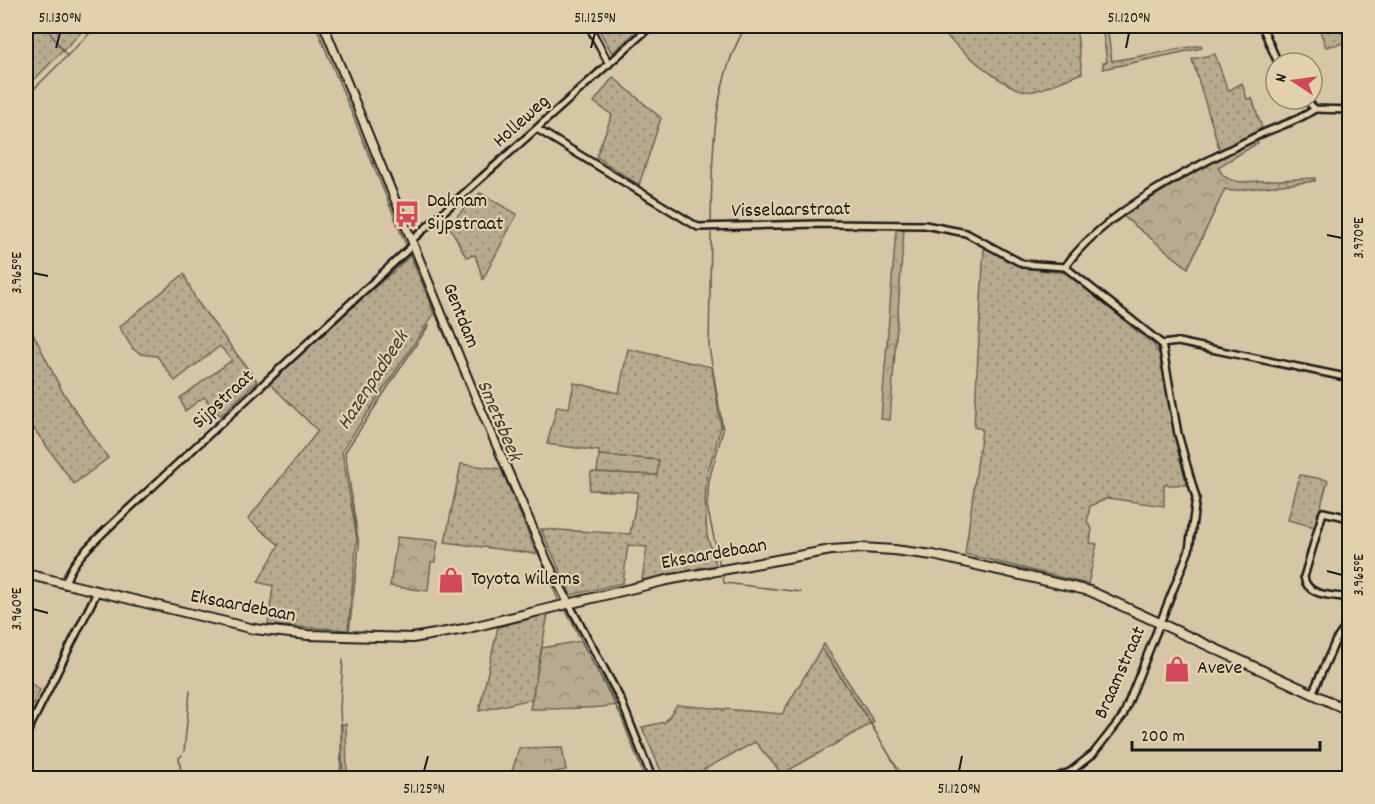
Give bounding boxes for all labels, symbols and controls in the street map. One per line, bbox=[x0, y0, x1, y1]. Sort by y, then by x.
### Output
text: 51.130°N bbox=[38, 8, 82, 30]
text: 51.125°N bbox=[574, 8, 616, 30]
text: 51.120°N bbox=[1108, 8, 1150, 30]
north arrow bbox=[1264, 51, 1324, 111]
text: N bbox=[1270, 72, 1294, 85]
street label: Holleweg bbox=[487, 89, 557, 155]
place label: Daknam Sijpstraat bbox=[427, 188, 503, 239]
street label: Visselaarstraat bbox=[731, 196, 851, 226]
bus stop icon: Daknam Sijpstraat bbox=[392, 199, 422, 229]
text: 3.970°E bbox=[1349, 217, 1371, 259]
text: 3.965°E bbox=[7, 252, 29, 294]
street label: Gentdam bbox=[434, 279, 486, 353]
water label: Hazenpadbeek bbox=[331, 323, 419, 437]
street label: Sijpstraat bbox=[187, 364, 261, 436]
water label: Smetsbeek bbox=[467, 376, 529, 469]
street label: Eksaardebaan bbox=[659, 532, 769, 578]
text: 3.965°E bbox=[1349, 554, 1371, 596]
shop icon: Toyota Willems bbox=[436, 565, 466, 595]
place label: Toyota Willems bbox=[471, 566, 580, 594]
street label: Eksaardebaan bbox=[188, 583, 298, 631]
text: 3.960°E bbox=[7, 587, 29, 631]
street label: Braamstraat bbox=[1088, 622, 1154, 724]
shop icon: Aveve bbox=[1162, 654, 1192, 684]
place label: Aveve bbox=[1197, 655, 1242, 683]
scale bar bbox=[1132, 714, 1320, 752]
text: 200 m bbox=[1141, 725, 1185, 750]
text: 51.125°N bbox=[403, 779, 445, 801]
text: 51.120°N bbox=[938, 779, 980, 801]

